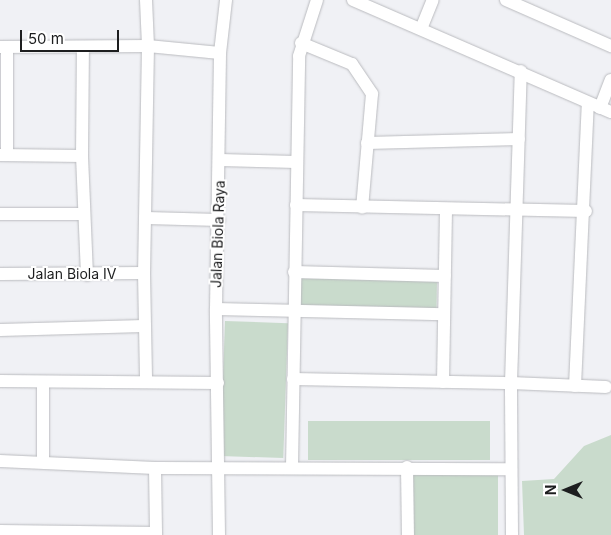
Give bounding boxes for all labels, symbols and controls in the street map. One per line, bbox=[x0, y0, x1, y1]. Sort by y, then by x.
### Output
scale bar bbox=[22, 20, 121, 52]
text: 50 m bbox=[28, 29, 64, 48]
street label: Jalan Biola Raya bbox=[208, 180, 228, 288]
street label: Jalan Biola IV bbox=[28, 266, 116, 282]
north arrow bbox=[541, 465, 591, 515]
text: N bbox=[542, 485, 559, 495]

